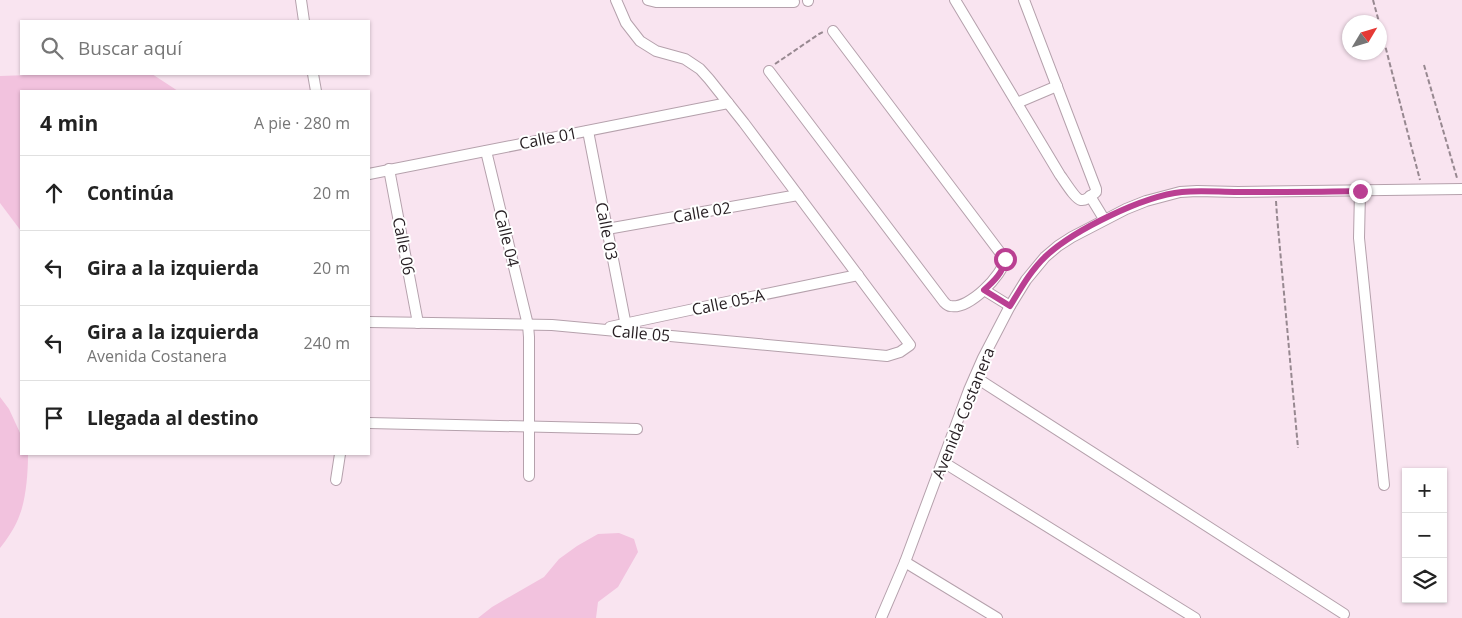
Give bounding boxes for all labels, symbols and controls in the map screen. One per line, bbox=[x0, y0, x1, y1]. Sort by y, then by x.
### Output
north arrow bbox=[1342, 15, 1387, 60]
search box bbox=[20, 20, 370, 75]
icon: search bbox=[38, 34, 66, 62]
text: Buscar aquí bbox=[78, 35, 182, 61]
text: 4 min bbox=[40, 109, 98, 137]
text: A pie · 280 m bbox=[254, 112, 350, 134]
street label: Calle 01 bbox=[517, 122, 579, 154]
icon: ahead bbox=[40, 179, 68, 207]
text: Continúa bbox=[87, 180, 174, 206]
route end bbox=[1349, 180, 1372, 203]
text: 20 m bbox=[313, 182, 350, 204]
street label: Calle 02 bbox=[671, 196, 733, 228]
street label: Calle 03 bbox=[591, 200, 623, 262]
street label: Calle 04 bbox=[489, 207, 525, 269]
street label: Calle 06 bbox=[388, 215, 420, 277]
route start bbox=[994, 248, 1017, 271]
icon: left bbox=[40, 254, 68, 282]
text: Gira a la izquierda bbox=[87, 255, 259, 281]
text: 20 m bbox=[313, 257, 350, 279]
street label: Calle 05-A bbox=[690, 283, 767, 320]
text: Gira a la izquierda bbox=[87, 319, 259, 345]
street label: Calle 05 bbox=[611, 319, 671, 347]
icon: left bbox=[40, 329, 68, 357]
text: 240 m bbox=[304, 332, 350, 354]
street label: Avenida Costanera bbox=[927, 344, 999, 482]
text: Avenida Costanera bbox=[87, 345, 227, 367]
icon: arrive bbox=[40, 404, 68, 432]
text: Llegada al destino bbox=[87, 405, 259, 431]
map controls bbox=[1402, 468, 1447, 603]
button: + bbox=[1402, 468, 1447, 513]
button: − bbox=[1402, 513, 1447, 558]
button: layers bbox=[1402, 558, 1447, 603]

